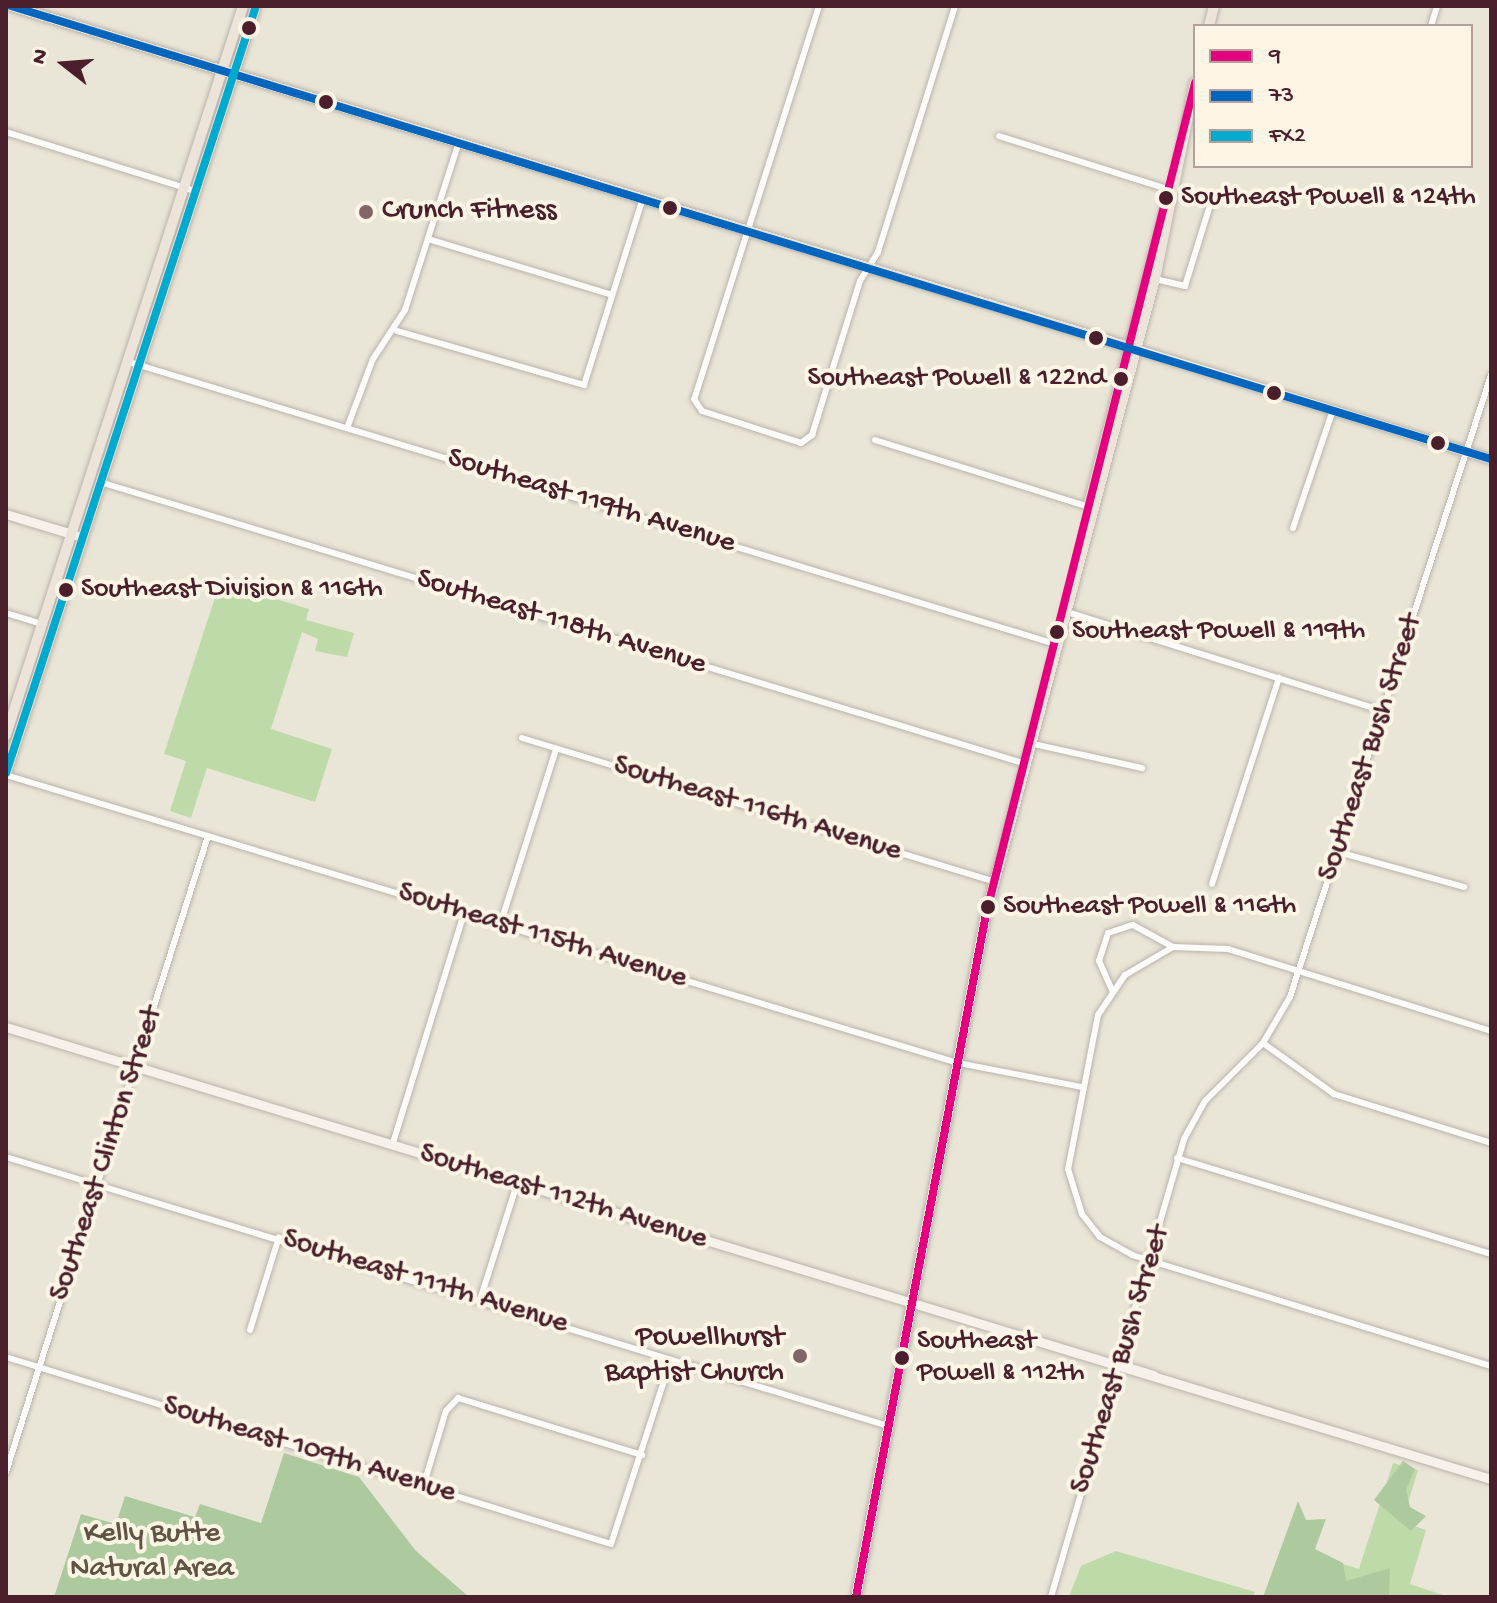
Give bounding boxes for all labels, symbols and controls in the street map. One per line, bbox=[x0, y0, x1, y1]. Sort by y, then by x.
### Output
unlabelled marker bbox=[241, 20, 257, 36]
north arrow bbox=[24, 24, 104, 104]
legend bbox=[1193, 24, 1473, 168]
text: 9 bbox=[1269, 42, 1281, 71]
text: N bbox=[27, 46, 56, 68]
text: 73 bbox=[1269, 82, 1294, 111]
unlabelled marker bbox=[318, 94, 334, 110]
text: FX2 bbox=[1269, 122, 1306, 151]
place label: Southeast Powell & 124th bbox=[1181, 181, 1476, 215]
marker: Southeast Powell & 124th bbox=[1158, 190, 1174, 206]
place label: Crunch Fitness bbox=[382, 194, 557, 230]
unlabelled marker bbox=[662, 200, 678, 216]
marker: Crunch Fitness bbox=[357, 203, 375, 221]
unlabelled marker bbox=[1088, 330, 1104, 346]
place label: Southeast Powell & 122nd bbox=[807, 362, 1106, 396]
marker: Southeast Powell & 122nd bbox=[1113, 371, 1129, 387]
unlabelled marker bbox=[1266, 385, 1282, 401]
unlabelled marker bbox=[1430, 435, 1446, 451]
street label: Southeast 119th Avenue bbox=[443, 441, 739, 563]
street label: Southeast 118th Avenue bbox=[412, 562, 710, 684]
place label: Southeast Division & 116th bbox=[81, 573, 383, 607]
marker: Southeast Division & 116th bbox=[58, 582, 74, 598]
street label: Southeast Bush Street bbox=[1312, 610, 1432, 886]
place label: Southeast Powell & 119th bbox=[1072, 615, 1365, 649]
marker: Southeast Powell & 119th bbox=[1049, 624, 1065, 640]
street label: Southeast 116th Avenue bbox=[608, 749, 906, 871]
street label: Southeast 115th Avenue bbox=[393, 876, 691, 998]
place label: Southeast Powell & 116th bbox=[1003, 890, 1296, 924]
marker: Southeast Powell & 116th bbox=[980, 899, 996, 915]
street label: Southeast Clinton Street bbox=[43, 1002, 173, 1306]
street label: Southeast 112th Avenue bbox=[415, 1137, 711, 1259]
street label: Southeast 111th Avenue bbox=[278, 1222, 572, 1344]
street label: Southeast Bush Street bbox=[1064, 1222, 1180, 1498]
place label: Powellhurst Baptist Church bbox=[605, 1321, 784, 1392]
place label: Southeast Powell & 112th bbox=[917, 1325, 1084, 1391]
marker: Powellhurst Baptist Church bbox=[791, 1347, 809, 1365]
marker: Southeast Powell & 112th bbox=[894, 1350, 910, 1366]
street label: Southeast 109th Avenue bbox=[158, 1389, 460, 1513]
park label: Kelly Butte Natural Area bbox=[70, 1517, 234, 1588]

